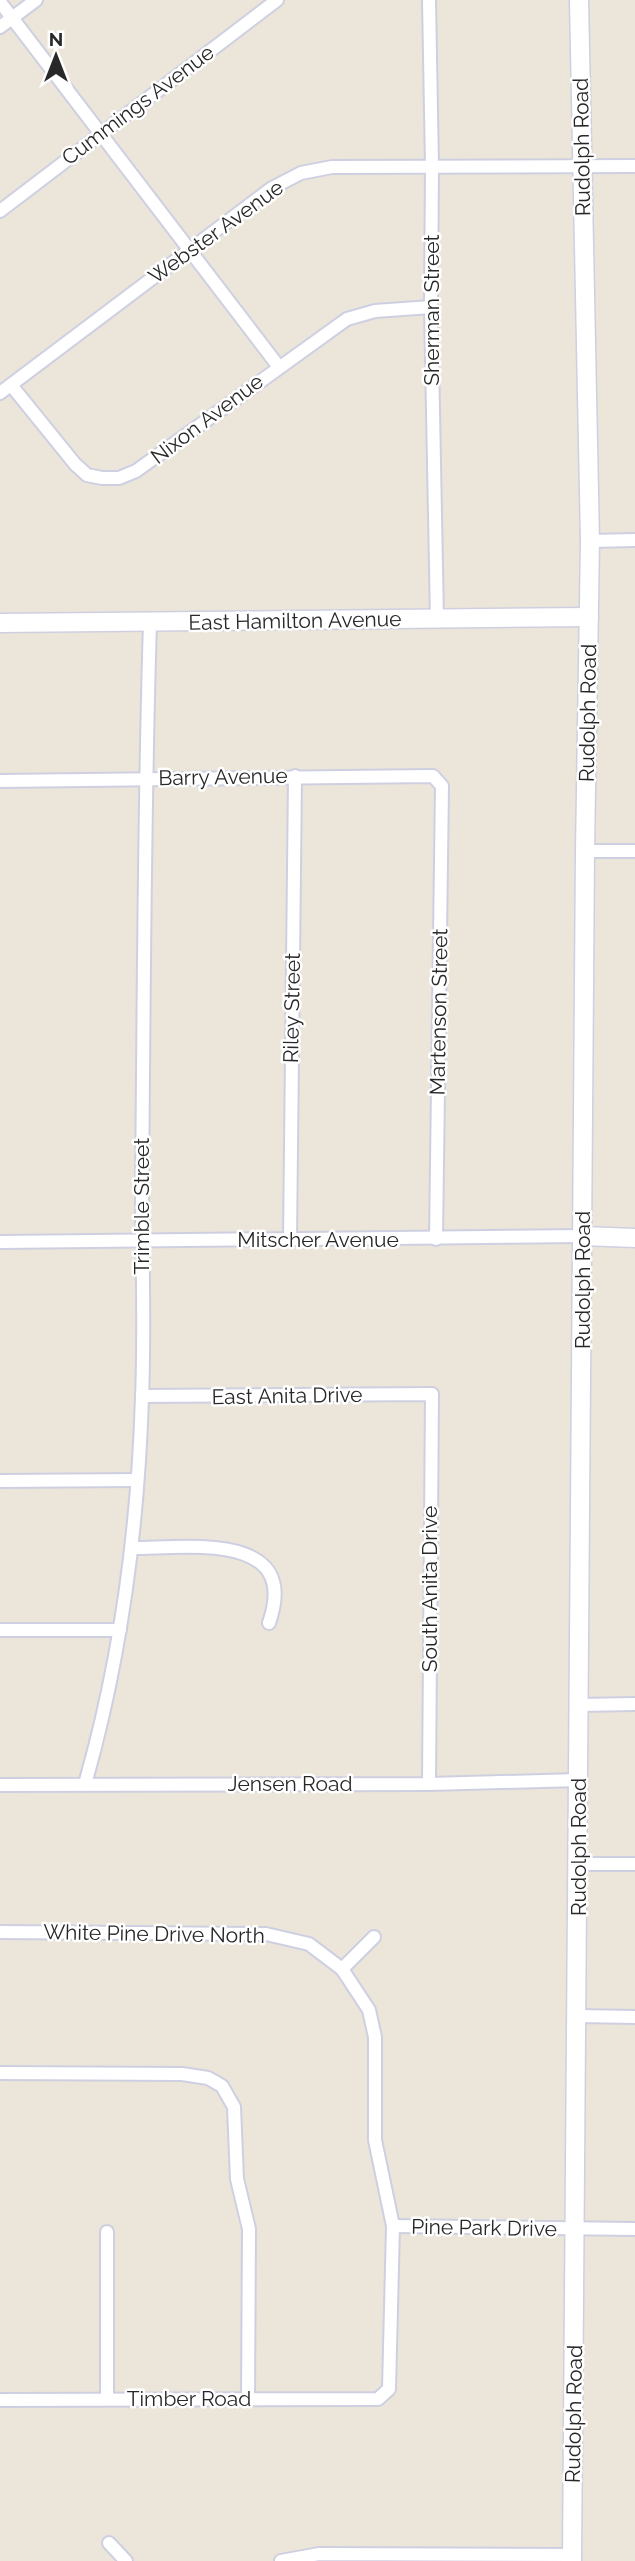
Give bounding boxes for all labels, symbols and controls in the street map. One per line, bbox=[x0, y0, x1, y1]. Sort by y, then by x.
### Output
north arrow bbox=[21, 21, 91, 91]
text: N bbox=[49, 28, 63, 50]
street label: Cummings Avenue bbox=[57, 39, 219, 170]
street label: Rudolph Road bbox=[568, 78, 595, 216]
street label: Webster Avenue bbox=[143, 174, 288, 289]
street label: Sherman Street bbox=[419, 234, 444, 386]
street label: Nixon Avenue bbox=[146, 368, 268, 469]
street label: East Hamilton Avenue bbox=[188, 606, 402, 635]
street label: Rudolph Road bbox=[574, 644, 601, 782]
street label: Barry Avenue bbox=[158, 763, 288, 790]
street label: Martenson Street bbox=[425, 928, 452, 1096]
street label: Riley Street bbox=[278, 953, 305, 1063]
street label: Trimble Street bbox=[129, 1138, 154, 1274]
street label: Rudolph Road bbox=[570, 1211, 595, 1349]
street label: Mitscher Avenue bbox=[237, 1227, 399, 1252]
street label: East Anita Drive bbox=[211, 1382, 363, 1409]
street label: South Anita Drive bbox=[417, 1506, 442, 1672]
street label: Jensen Road bbox=[228, 1771, 352, 1796]
street label: Rudolph Road bbox=[566, 1778, 591, 1916]
street label: White Pine Drive North bbox=[43, 1919, 265, 1948]
street label: Pine Park Drive bbox=[411, 2214, 557, 2241]
street label: Rudolph Road bbox=[560, 2345, 587, 2483]
street label: Timber Road bbox=[127, 2386, 251, 2411]

